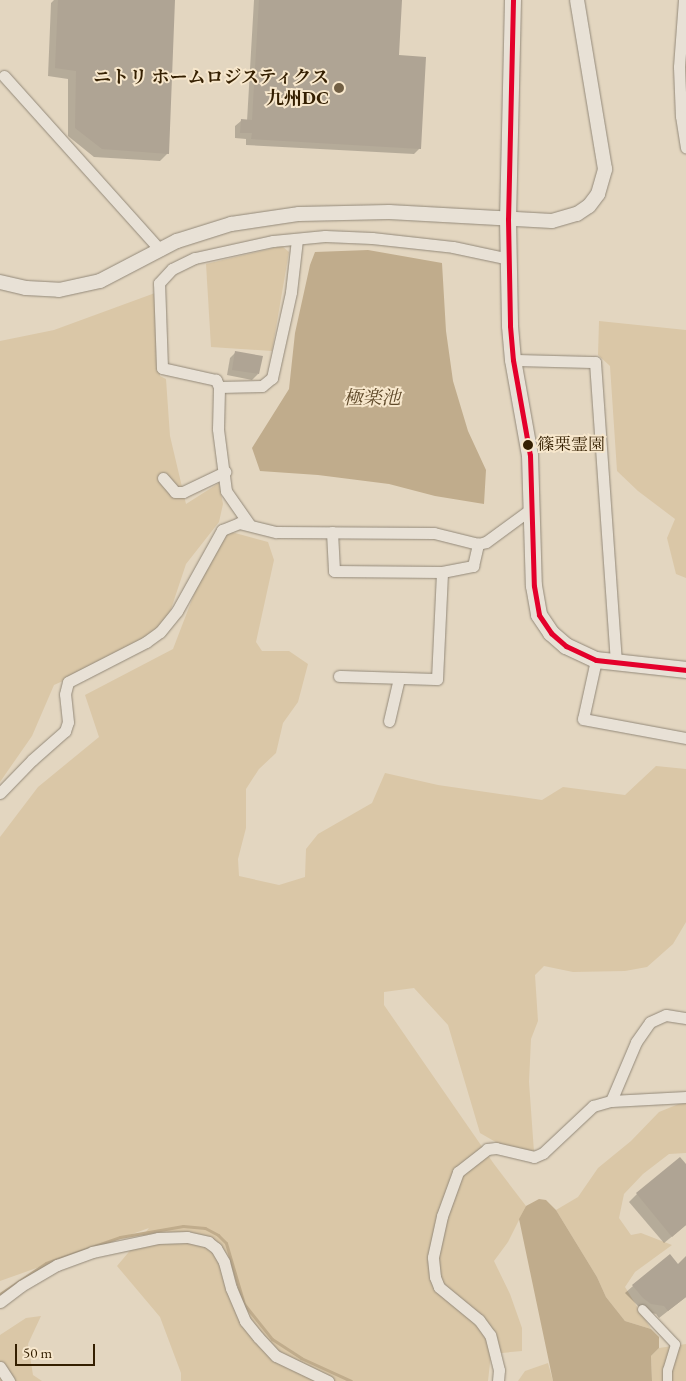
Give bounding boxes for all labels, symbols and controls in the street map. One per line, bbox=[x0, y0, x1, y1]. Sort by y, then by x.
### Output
place label: ニトリ ホームロジスティクス 九州DC bbox=[91, 67, 329, 110]
marker: ニトリ ホームロジスティクス 九州DC bbox=[333, 82, 345, 94]
water label: 極楽池 bbox=[344, 387, 400, 409]
place label: 篠栗霊園 bbox=[537, 435, 605, 455]
marker: 篠栗霊園 bbox=[523, 440, 533, 450]
scale bar bbox=[18, 1334, 98, 1366]
text: 50 m bbox=[23, 1343, 52, 1362]

